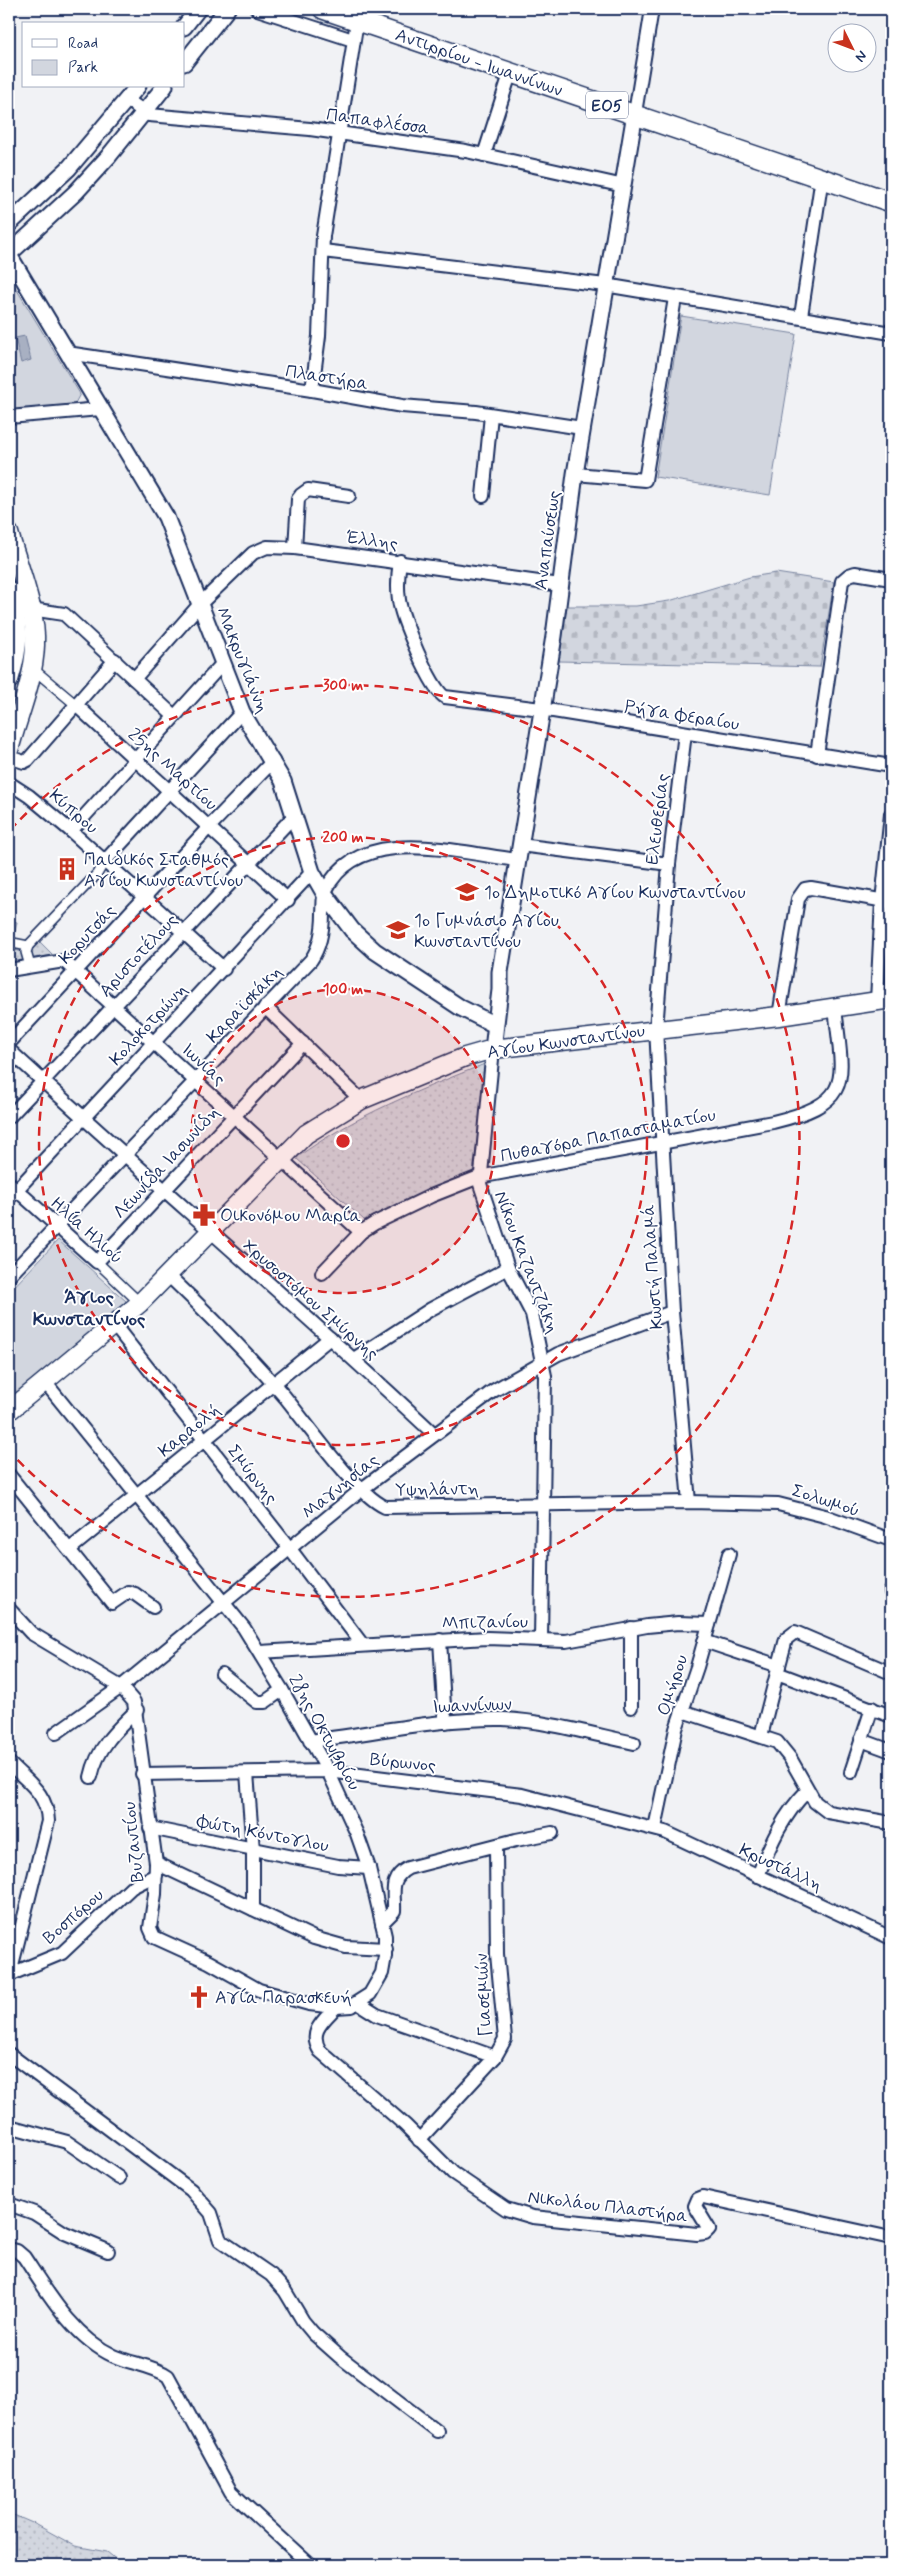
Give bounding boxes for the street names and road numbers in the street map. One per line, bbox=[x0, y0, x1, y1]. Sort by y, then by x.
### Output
street label: Αντιρρίου - Ιωαννίνων bbox=[392, 23, 566, 103]
road number: ΕΟ5 bbox=[586, 92, 628, 118]
street label: Παπαφλέσσα bbox=[325, 102, 431, 141]
street label: Πλαστήρα bbox=[284, 360, 370, 396]
street label: Αναπαύσεως bbox=[529, 489, 567, 591]
street label: Έλλης bbox=[344, 525, 399, 557]
street label: Μακρυγιάννη bbox=[210, 604, 274, 717]
street label: Ρήγα Φεραίου bbox=[623, 695, 741, 737]
street label: 25ης Μαρτίου bbox=[122, 723, 222, 816]
street label: Ελευθερίας bbox=[640, 772, 676, 866]
street label: Κύπρου bbox=[44, 784, 103, 840]
street label: Κορυτσάς bbox=[54, 900, 122, 970]
street label: Αριστοτέλους bbox=[93, 908, 184, 1002]
street label: Καραϊσκάκη bbox=[201, 960, 288, 1049]
street label: Κολοκοτρώνη bbox=[104, 978, 193, 1071]
street label: Αγίου Κωνσταντίνου bbox=[486, 1019, 647, 1065]
street label: Ιωνίας bbox=[176, 1038, 231, 1091]
street label: Λεωνίδα Ιασωνίδη bbox=[108, 1101, 225, 1224]
street label: Πυθαγόρα Παπασταματίου bbox=[499, 1103, 718, 1169]
street label: Νίκου Καζαντζάκη bbox=[488, 1188, 564, 1337]
street label: Ηλία Ηλιού bbox=[45, 1192, 128, 1270]
street label: Κωστή Παλαμά bbox=[637, 1204, 669, 1330]
street label: Χρυσοστόμου Σμύρνης bbox=[237, 1234, 384, 1366]
street label: Καραολή bbox=[154, 1398, 226, 1463]
street label: Σμύρνης bbox=[221, 1440, 283, 1509]
street label: Μαγνησίας bbox=[297, 1448, 384, 1525]
street label: Υψηλάντη bbox=[395, 1477, 479, 1503]
street label: Σολωμού bbox=[789, 1479, 863, 1523]
street label: Μπιζανίου bbox=[442, 1610, 528, 1636]
street label: Ομήρου bbox=[652, 1652, 694, 1719]
street label: 28ης Οκτωβρίου bbox=[282, 1670, 366, 1795]
street label: Ιωαννίνων bbox=[432, 1693, 512, 1719]
street label: Βύρωνος bbox=[369, 1748, 437, 1778]
street label: Βυζαντίου bbox=[118, 1801, 150, 1883]
street label: Φώτη Κόντογλου bbox=[194, 1809, 331, 1859]
street label: Κρυστάλλη bbox=[735, 1838, 826, 1898]
street label: Βοσπόρου bbox=[38, 1884, 109, 1950]
street label: Γιασεμιών bbox=[470, 1953, 498, 2037]
street label: Νικολάου Πλαστήρα bbox=[526, 2185, 689, 2229]

